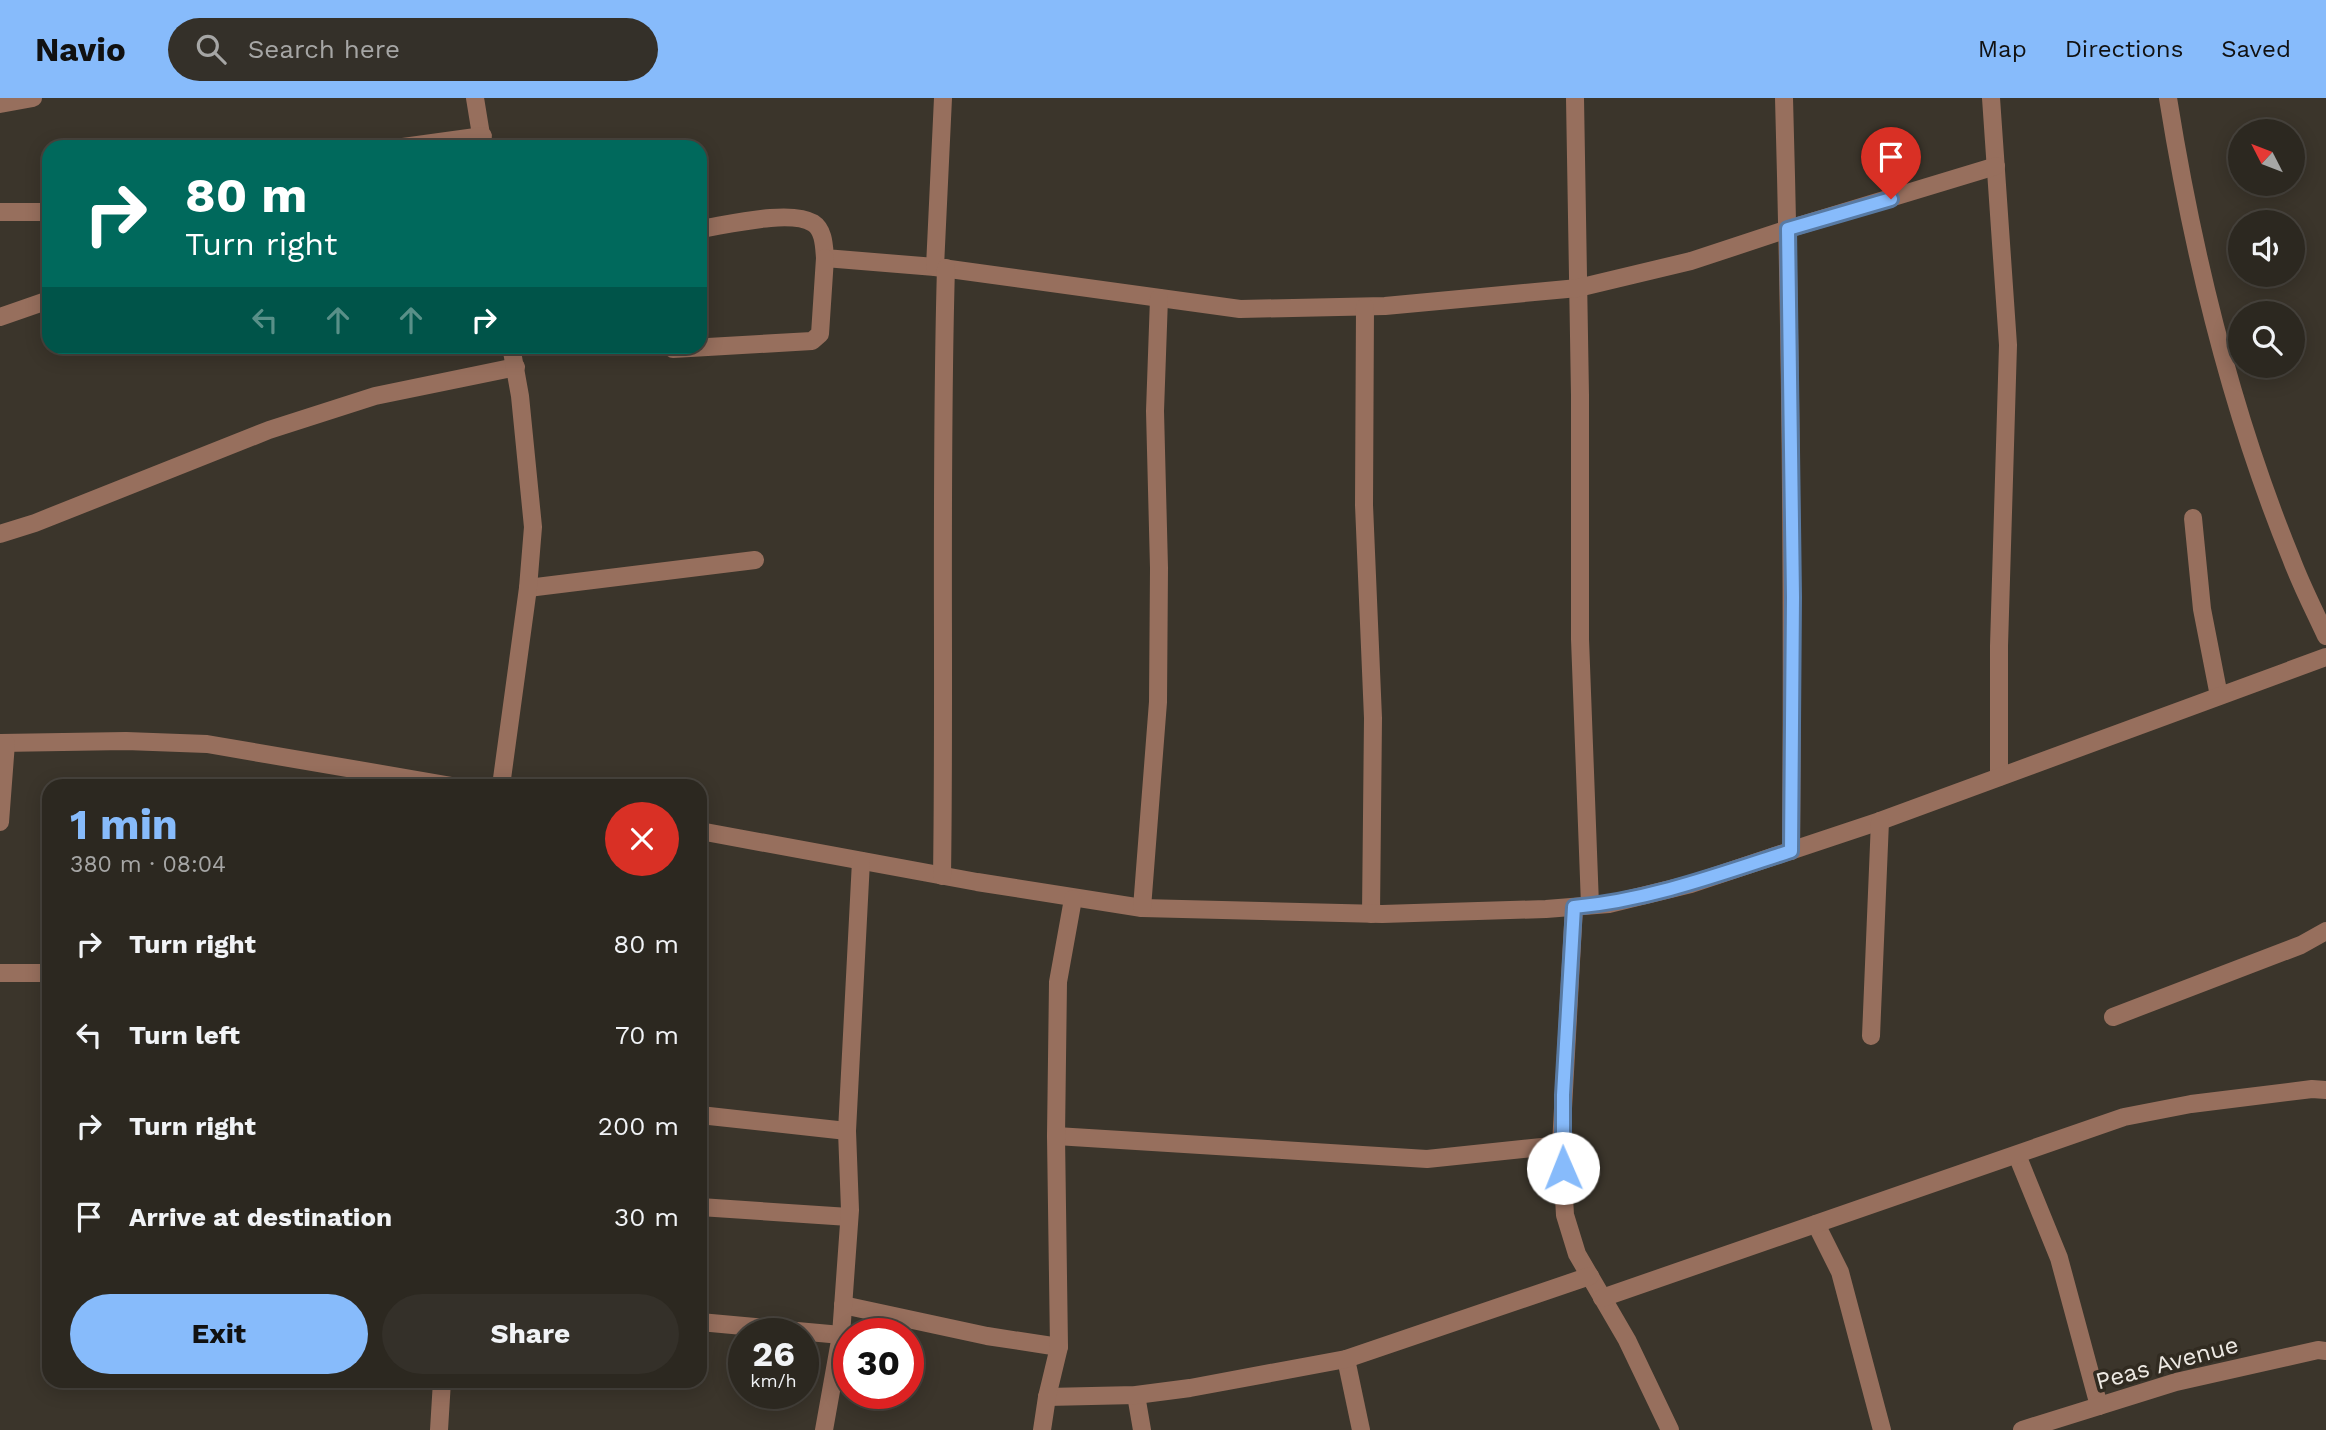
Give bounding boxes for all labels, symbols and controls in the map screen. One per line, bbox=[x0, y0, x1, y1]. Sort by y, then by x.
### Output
search box bbox=[168, 18, 658, 81]
text: Navio bbox=[35, 30, 126, 69]
icon: search bbox=[192, 30, 230, 68]
text: Search here bbox=[248, 34, 400, 64]
text: Map bbox=[1978, 35, 2027, 63]
text: Directions bbox=[2065, 35, 2183, 63]
text: Saved bbox=[2221, 35, 2291, 63]
north arrow bbox=[2228, 119, 2305, 196]
map controls bbox=[2228, 119, 2305, 378]
pin bbox=[1861, 127, 1921, 199]
icon: arrive bbox=[1872, 138, 1910, 176]
text: 80 m bbox=[185, 166, 307, 224]
icon: right bbox=[70, 168, 161, 259]
button: sound bbox=[2228, 210, 2305, 287]
text: Turn right bbox=[185, 225, 337, 263]
icon: left bbox=[246, 301, 284, 339]
icon: ahead bbox=[319, 301, 357, 339]
icon: ahead bbox=[392, 301, 430, 339]
icon: right bbox=[465, 301, 503, 339]
button: search bbox=[2228, 301, 2305, 378]
text: 1 min bbox=[70, 800, 178, 849]
button: close bbox=[605, 802, 679, 876]
text: 380 m · 08:04 bbox=[70, 851, 226, 878]
icon: right bbox=[70, 925, 108, 963]
text: Turn right bbox=[129, 929, 256, 959]
text: 80 m bbox=[613, 929, 679, 959]
icon: left bbox=[70, 1016, 108, 1054]
text: Turn left bbox=[129, 1020, 240, 1050]
text: 70 m bbox=[615, 1020, 679, 1050]
icon: right bbox=[70, 1107, 108, 1145]
text: Turn right bbox=[129, 1111, 256, 1141]
text: 200 m bbox=[598, 1111, 679, 1141]
position arrow bbox=[1526, 1131, 1600, 1205]
icon: arrive bbox=[70, 1198, 108, 1236]
text: Arrive at destination bbox=[129, 1202, 392, 1232]
text: 30 m bbox=[614, 1202, 679, 1232]
button: Exit bbox=[70, 1294, 368, 1374]
button: Share bbox=[382, 1294, 679, 1374]
speed limit sign: 30 bbox=[833, 1318, 924, 1409]
street label: Peas Avenue bbox=[2093, 1331, 2241, 1395]
text: 26 bbox=[752, 1333, 795, 1375]
text: km/h bbox=[750, 1370, 797, 1391]

